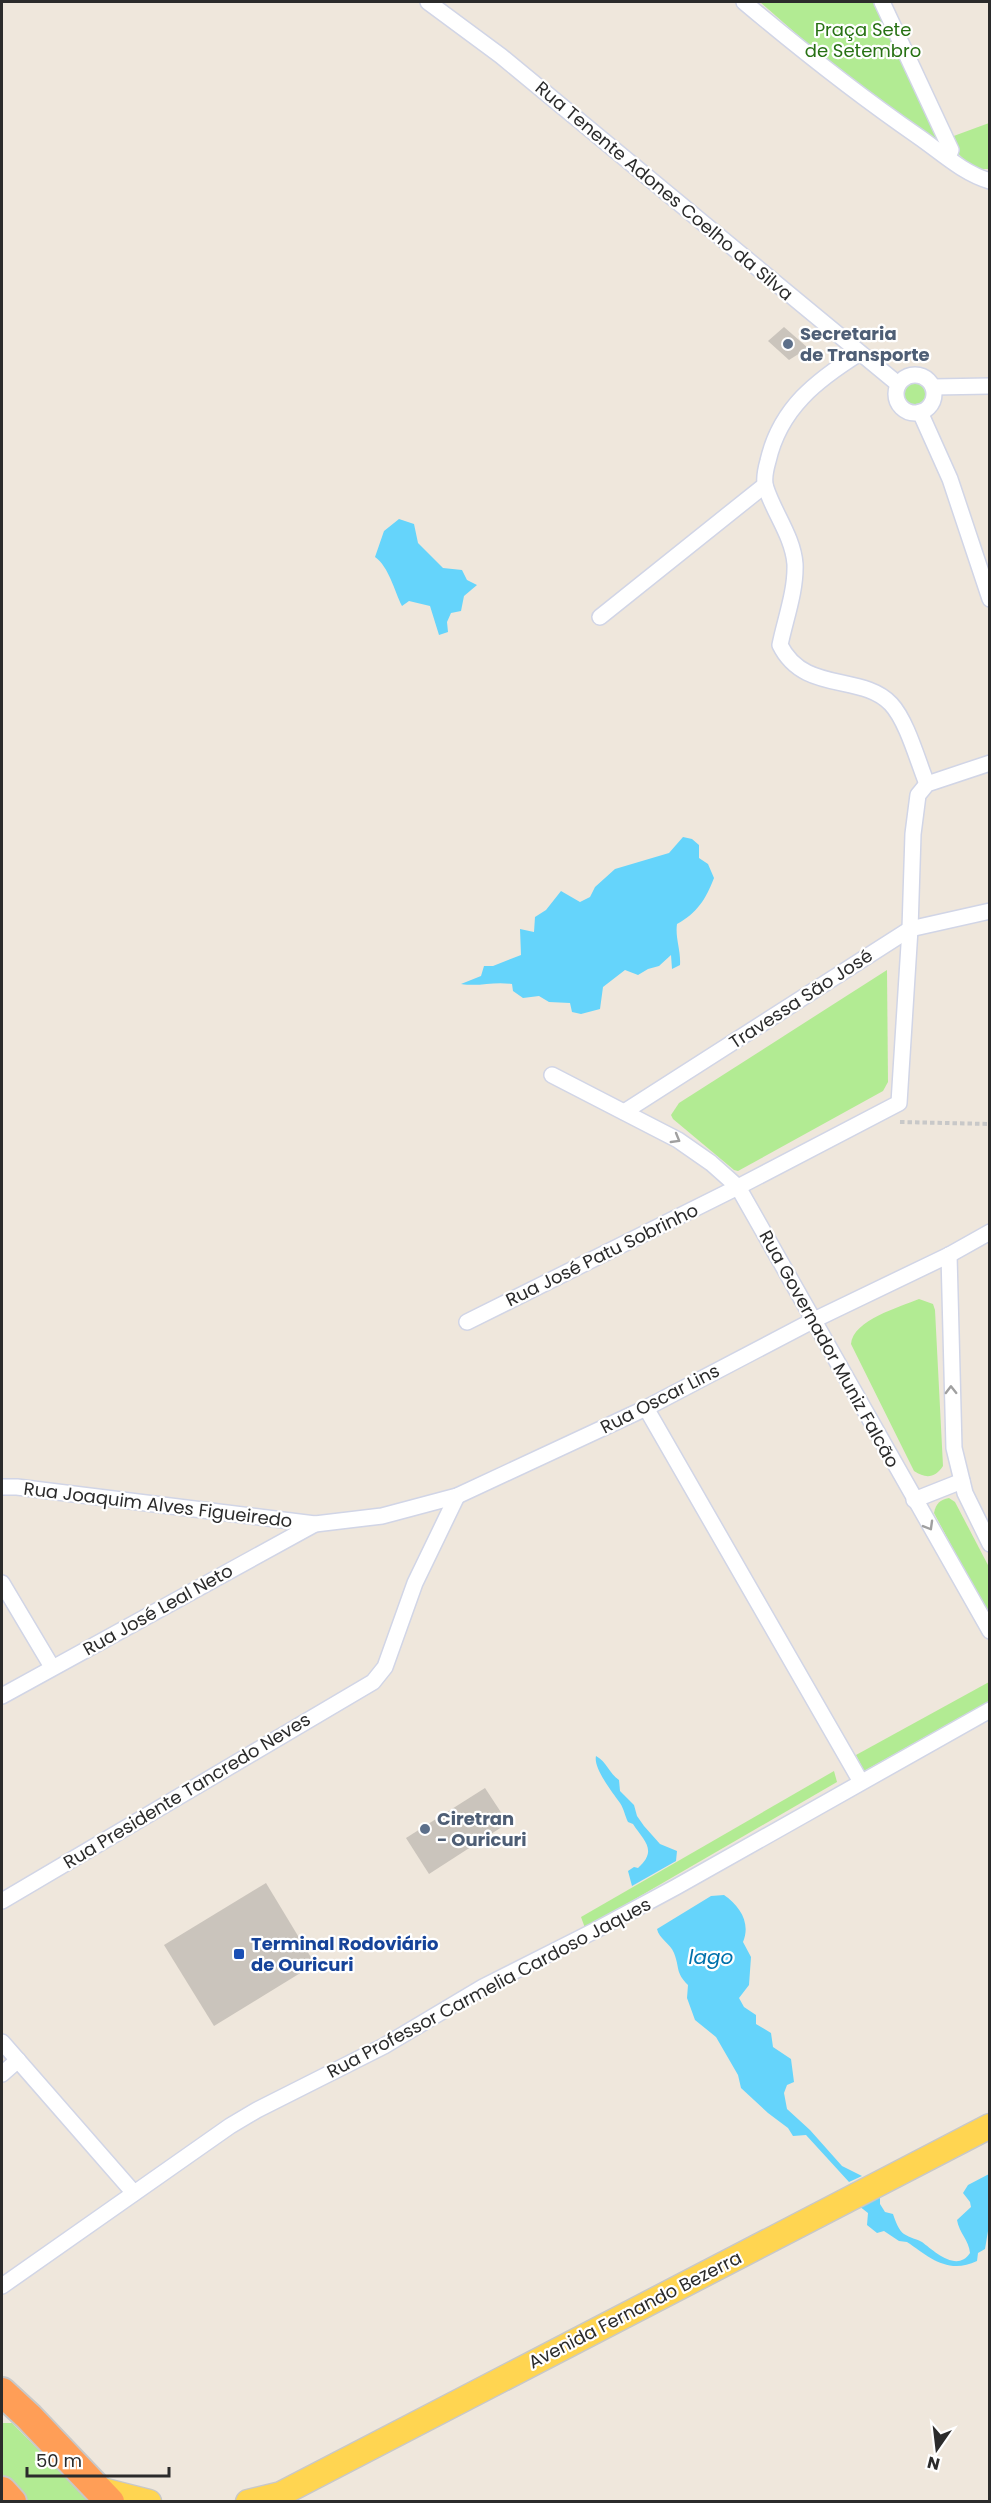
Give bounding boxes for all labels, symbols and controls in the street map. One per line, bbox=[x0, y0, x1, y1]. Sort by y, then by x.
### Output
park label: Praça Sete de Setembro bbox=[805, 17, 921, 63]
street label: Rua Tenente Adones Coelho da Silva bbox=[530, 75, 799, 306]
place label: Secretaria de Transporte bbox=[800, 321, 930, 367]
marker: Secretaria de Transporte bbox=[781, 337, 795, 351]
street label: Travessa São José bbox=[724, 943, 877, 1054]
one-way arrow bbox=[670, 1132, 680, 1144]
street label: Rua José Patu Sobrinho bbox=[501, 1197, 702, 1312]
street label: Rua Governador Muniz Falcão bbox=[754, 1225, 905, 1472]
street label: Rua Oscar Lins bbox=[596, 1358, 724, 1439]
one-way arrow bbox=[945, 1385, 957, 1394]
street label: Rua Joaquim Alves Figueiredo bbox=[22, 1476, 294, 1533]
one-way arrow bbox=[922, 1520, 933, 1530]
street label: Rua José Leal Neto bbox=[78, 1558, 237, 1661]
street label: Rua Presidente Tancredo Neves bbox=[59, 1707, 315, 1874]
place label: Ciretran - Ouricuri bbox=[437, 1806, 527, 1852]
marker: Ciretran - Ouricuri bbox=[418, 1822, 432, 1836]
street label: Rua Professor Carmelia Cardoso Jaques bbox=[322, 1891, 655, 2084]
place label: Terminal Rodoviário de Ouricuri bbox=[251, 1931, 438, 1977]
water label: lago bbox=[689, 1943, 733, 1971]
marker: Terminal Rodoviário de Ouricuri bbox=[232, 1947, 246, 1961]
street label: Avenida Fernando Bezerra bbox=[524, 2245, 746, 2374]
north arrow bbox=[907, 2419, 967, 2479]
scale bar bbox=[27, 2440, 170, 2478]
text: 50 m bbox=[36, 2448, 82, 2473]
text: N bbox=[925, 2450, 942, 2476]

